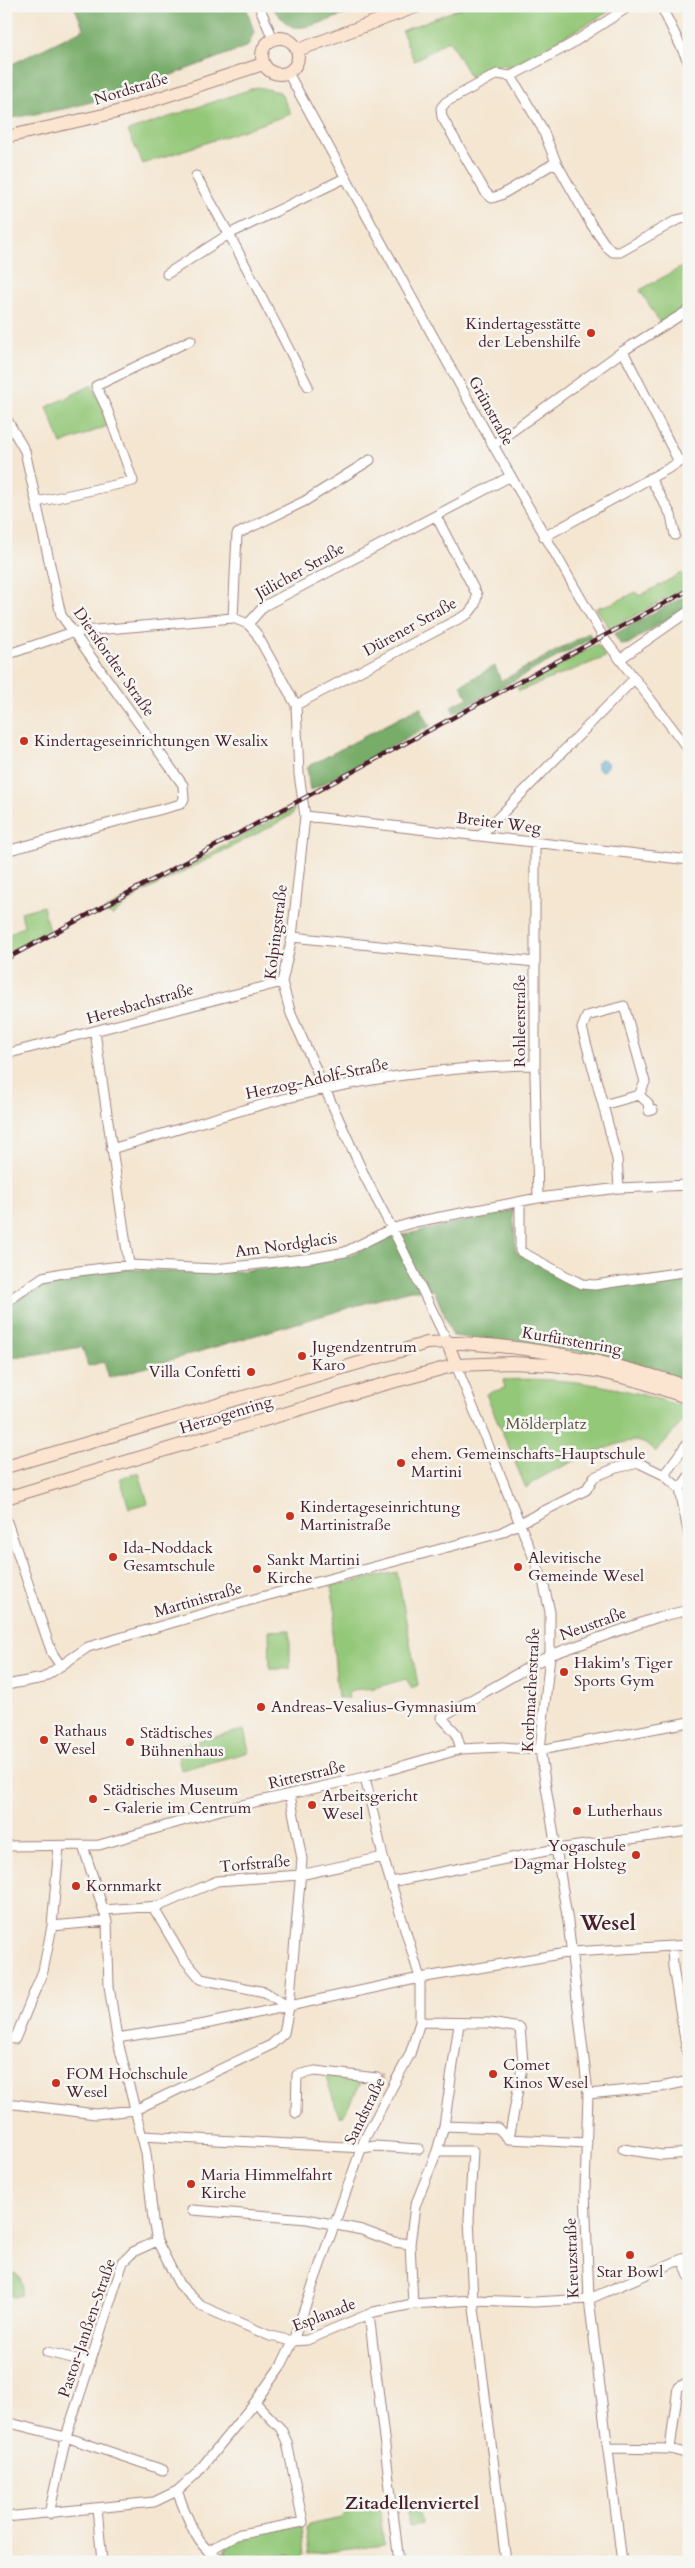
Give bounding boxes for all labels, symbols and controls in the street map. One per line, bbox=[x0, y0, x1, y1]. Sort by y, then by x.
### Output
street label: Nordstraße bbox=[91, 67, 171, 111]
place label: Kindertagesstätte der Lebenshilfe bbox=[466, 313, 581, 353]
marker: Kindertagesstätte der Lebenshilfe bbox=[585, 327, 597, 339]
street label: Grünstraße bbox=[463, 372, 519, 450]
street label: Jülicher Straße bbox=[250, 537, 349, 606]
street label: Dürener Straße bbox=[359, 592, 461, 662]
street label: Diersfordter Straße bbox=[68, 603, 160, 721]
place label: Kindertageseinrichtungen Wesalix bbox=[34, 730, 268, 752]
marker: Kindertageseinrichtungen Wesalix bbox=[18, 735, 30, 747]
street label: Breiter Weg bbox=[456, 807, 542, 839]
street label: Kolpingstraße bbox=[259, 883, 293, 981]
street label: Rohleerstraße bbox=[509, 975, 531, 1067]
street label: Heresbachstraße bbox=[84, 978, 196, 1030]
street label: Herzog-Adolf-Straße bbox=[243, 1053, 391, 1105]
street label: Am Nordglacis bbox=[233, 1227, 339, 1263]
street label: Kurfürstenring bbox=[520, 1321, 624, 1361]
place label: Jugendzentrum Karo bbox=[310, 1336, 417, 1376]
marker: Jugendzentrum Karo bbox=[296, 1350, 308, 1362]
place label: Villa Confetti bbox=[149, 1361, 241, 1383]
marker: Villa Confetti bbox=[245, 1366, 257, 1378]
street label: Herzogenring bbox=[177, 1390, 275, 1440]
park label: Mölderplatz bbox=[505, 1413, 587, 1435]
place label: ehem. Gemeinschafts-Hauptschule Martini bbox=[411, 1443, 645, 1483]
marker: ehem. Gemeinschafts-Hauptschule Martini bbox=[395, 1457, 407, 1469]
place label: Kindertageseinrichtung Martinistraße bbox=[300, 1496, 460, 1536]
marker: Kindertageseinrichtung Martinistraße bbox=[284, 1510, 296, 1522]
place label: Ida-Noddack Gesamtschule bbox=[123, 1537, 215, 1577]
place label: Alevitische Gemeinde Wesel bbox=[528, 1547, 644, 1587]
place label: Sankt Martini Kirche bbox=[267, 1549, 360, 1589]
marker: Ida-Noddack Gesamtschule bbox=[107, 1551, 119, 1563]
marker: Alevitische Gemeinde Wesel bbox=[512, 1561, 524, 1573]
marker: Sankt Martini Kirche bbox=[251, 1563, 263, 1575]
street label: Martinistraße bbox=[151, 1577, 245, 1623]
street label: Neustraße bbox=[557, 1602, 629, 1646]
street label: Korbmacherstraße bbox=[517, 1627, 545, 1753]
place label: Hakim's Tiger Sports Gym bbox=[574, 1652, 673, 1692]
marker: Hakim's Tiger Sports Gym bbox=[558, 1666, 570, 1678]
place label: Andreas-Vesalius-Gymnasium bbox=[271, 1696, 477, 1718]
marker: Andreas-Vesalius-Gymnasium bbox=[255, 1701, 267, 1713]
place label: Rathaus Wesel bbox=[53, 1720, 107, 1760]
place label: Städtisches Bühnenhaus bbox=[140, 1722, 224, 1762]
marker: Rathaus Wesel bbox=[38, 1734, 50, 1746]
marker: Städtisches Bühnenhaus bbox=[124, 1736, 136, 1748]
street label: Ritterstraße bbox=[266, 1755, 348, 1795]
place label: Städtisches Museum - Galerie im Centrum bbox=[103, 1779, 252, 1819]
place label: Arbeitsgericht Wesel bbox=[321, 1785, 418, 1825]
marker: Städtisches Museum - Galerie im Centrum bbox=[87, 1793, 99, 1805]
marker: Arbeitsgericht Wesel bbox=[306, 1799, 318, 1811]
place label: Lutherhaus bbox=[587, 1800, 662, 1822]
marker: Lutherhaus bbox=[571, 1805, 583, 1817]
place label: Yogaschule Dagmar Holsteg bbox=[514, 1835, 626, 1875]
marker: Yogaschule Dagmar Holsteg bbox=[630, 1849, 642, 1861]
street label: Torfstraße bbox=[219, 1850, 291, 1878]
place label: Kornmarkt bbox=[86, 1875, 161, 1897]
marker: Kornmarkt bbox=[70, 1880, 82, 1892]
district label: Wesel bbox=[579, 1909, 636, 1938]
place label: Comet Kinos Wesel bbox=[503, 2054, 588, 2094]
place label: FOM Hochschule Wesel bbox=[65, 2063, 188, 2103]
marker: Comet Kinos Wesel bbox=[487, 2068, 499, 2080]
street label: Sandstraße bbox=[339, 2074, 391, 2148]
marker: FOM Hochschule Wesel bbox=[50, 2077, 62, 2089]
place label: Maria Himmelfahrt Kirche bbox=[201, 2164, 332, 2204]
marker: Maria Himmelfahrt Kirche bbox=[185, 2178, 197, 2190]
street label: Kreuzstraße bbox=[560, 2217, 584, 2299]
marker: Star Bowl bbox=[624, 2249, 636, 2261]
street label: Pastor-Janßen-Straße bbox=[53, 2256, 121, 2400]
place label: Star Bowl bbox=[597, 2261, 663, 2283]
street label: Esplanade bbox=[289, 2293, 359, 2337]
district label: Zitadellenviertel bbox=[345, 2491, 479, 2516]

